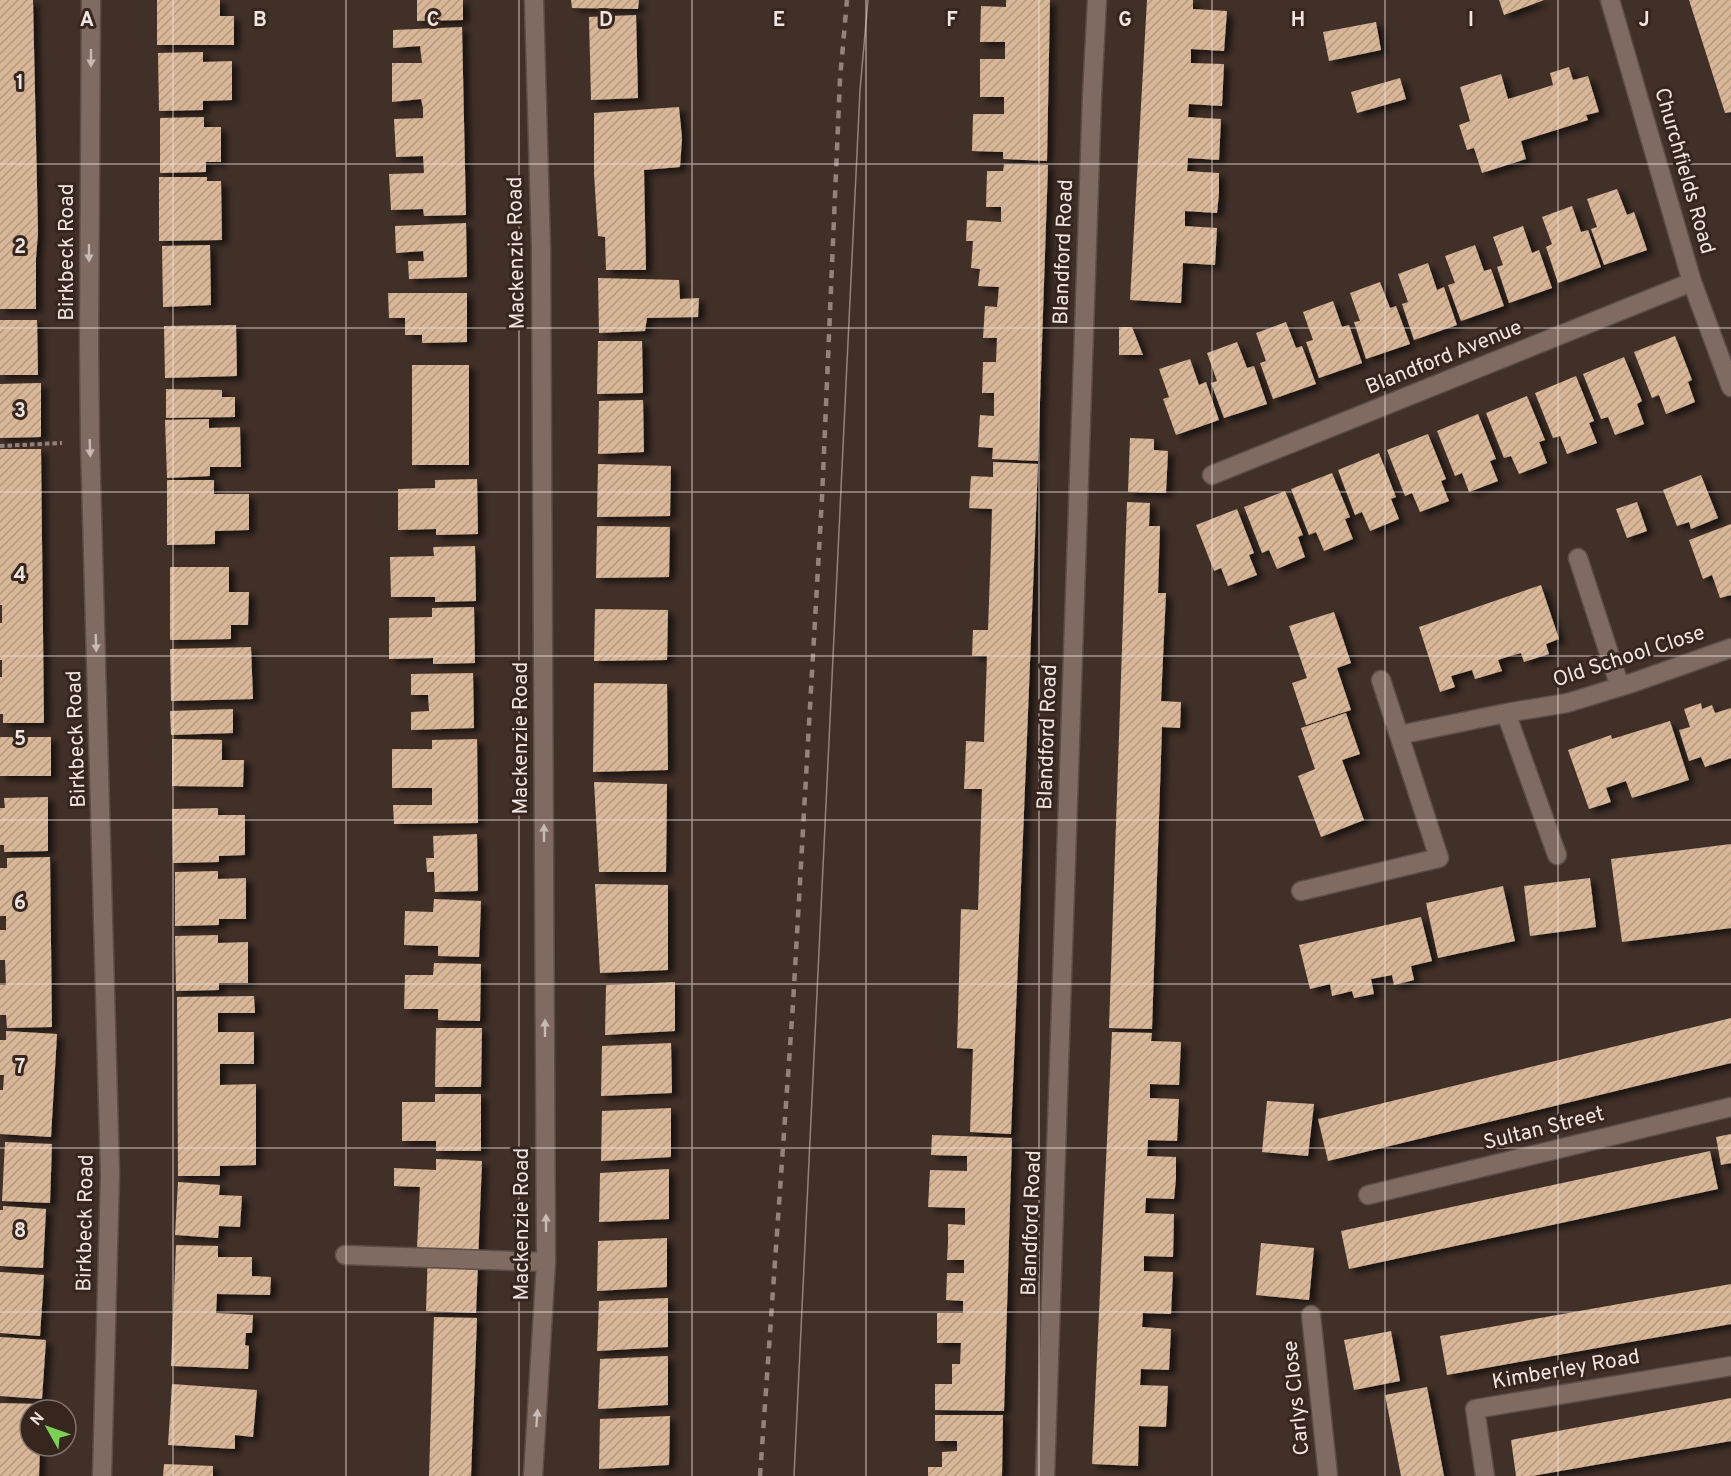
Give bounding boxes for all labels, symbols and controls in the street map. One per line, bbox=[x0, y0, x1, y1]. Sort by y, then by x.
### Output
text: A bbox=[80, 8, 94, 34]
text: B bbox=[253, 8, 267, 34]
text: C bbox=[427, 8, 439, 34]
text: D bbox=[599, 8, 613, 34]
text: E bbox=[773, 8, 785, 34]
text: F bbox=[946, 8, 958, 34]
text: G bbox=[1118, 8, 1132, 34]
text: H bbox=[1291, 8, 1305, 34]
text: I bbox=[1468, 8, 1474, 34]
text: J bbox=[1638, 8, 1650, 34]
one-way arrow bbox=[86, 49, 96, 68]
text: 1 bbox=[16, 71, 24, 97]
street label: Churchfields Road bbox=[1647, 85, 1721, 257]
street label: Mackenzie Road bbox=[502, 176, 532, 330]
street label: Blandford Road bbox=[1048, 179, 1080, 325]
street label: Birkbeck Road bbox=[54, 183, 81, 321]
text: 2 bbox=[14, 235, 26, 261]
one-way arrow bbox=[84, 244, 94, 263]
street label: Blandford Avenue bbox=[1362, 314, 1526, 402]
text: 3 bbox=[14, 399, 26, 425]
one-way arrow bbox=[86, 439, 95, 458]
text: 4 bbox=[14, 563, 26, 589]
street label: Old School Close bbox=[1550, 620, 1708, 694]
one-way arrow bbox=[92, 634, 101, 653]
street label: Mackenzie Road bbox=[508, 662, 535, 814]
street label: Blandford Road bbox=[1032, 664, 1064, 810]
street label: Birkbeck Road bbox=[61, 670, 93, 808]
text: 5 bbox=[14, 727, 26, 753]
one-way arrow bbox=[539, 823, 548, 842]
text: 6 bbox=[14, 891, 26, 917]
one-way arrow bbox=[540, 1018, 550, 1037]
text: 7 bbox=[15, 1055, 25, 1081]
street label: Sultan Street bbox=[1481, 1101, 1607, 1157]
street label: Mackenzie Road bbox=[509, 1148, 536, 1300]
street label: Blandford Road bbox=[1016, 1150, 1048, 1296]
street label: Birkbeck Road bbox=[71, 1154, 101, 1292]
one-way arrow bbox=[541, 1213, 551, 1232]
text: 8 bbox=[14, 1219, 26, 1245]
street label: Carlys Close bbox=[1278, 1339, 1316, 1457]
street label: Kimberley Road bbox=[1490, 1344, 1642, 1396]
north arrow bbox=[18, 1398, 78, 1458]
one-way arrow bbox=[532, 1408, 541, 1427]
text: N bbox=[27, 1409, 49, 1430]

